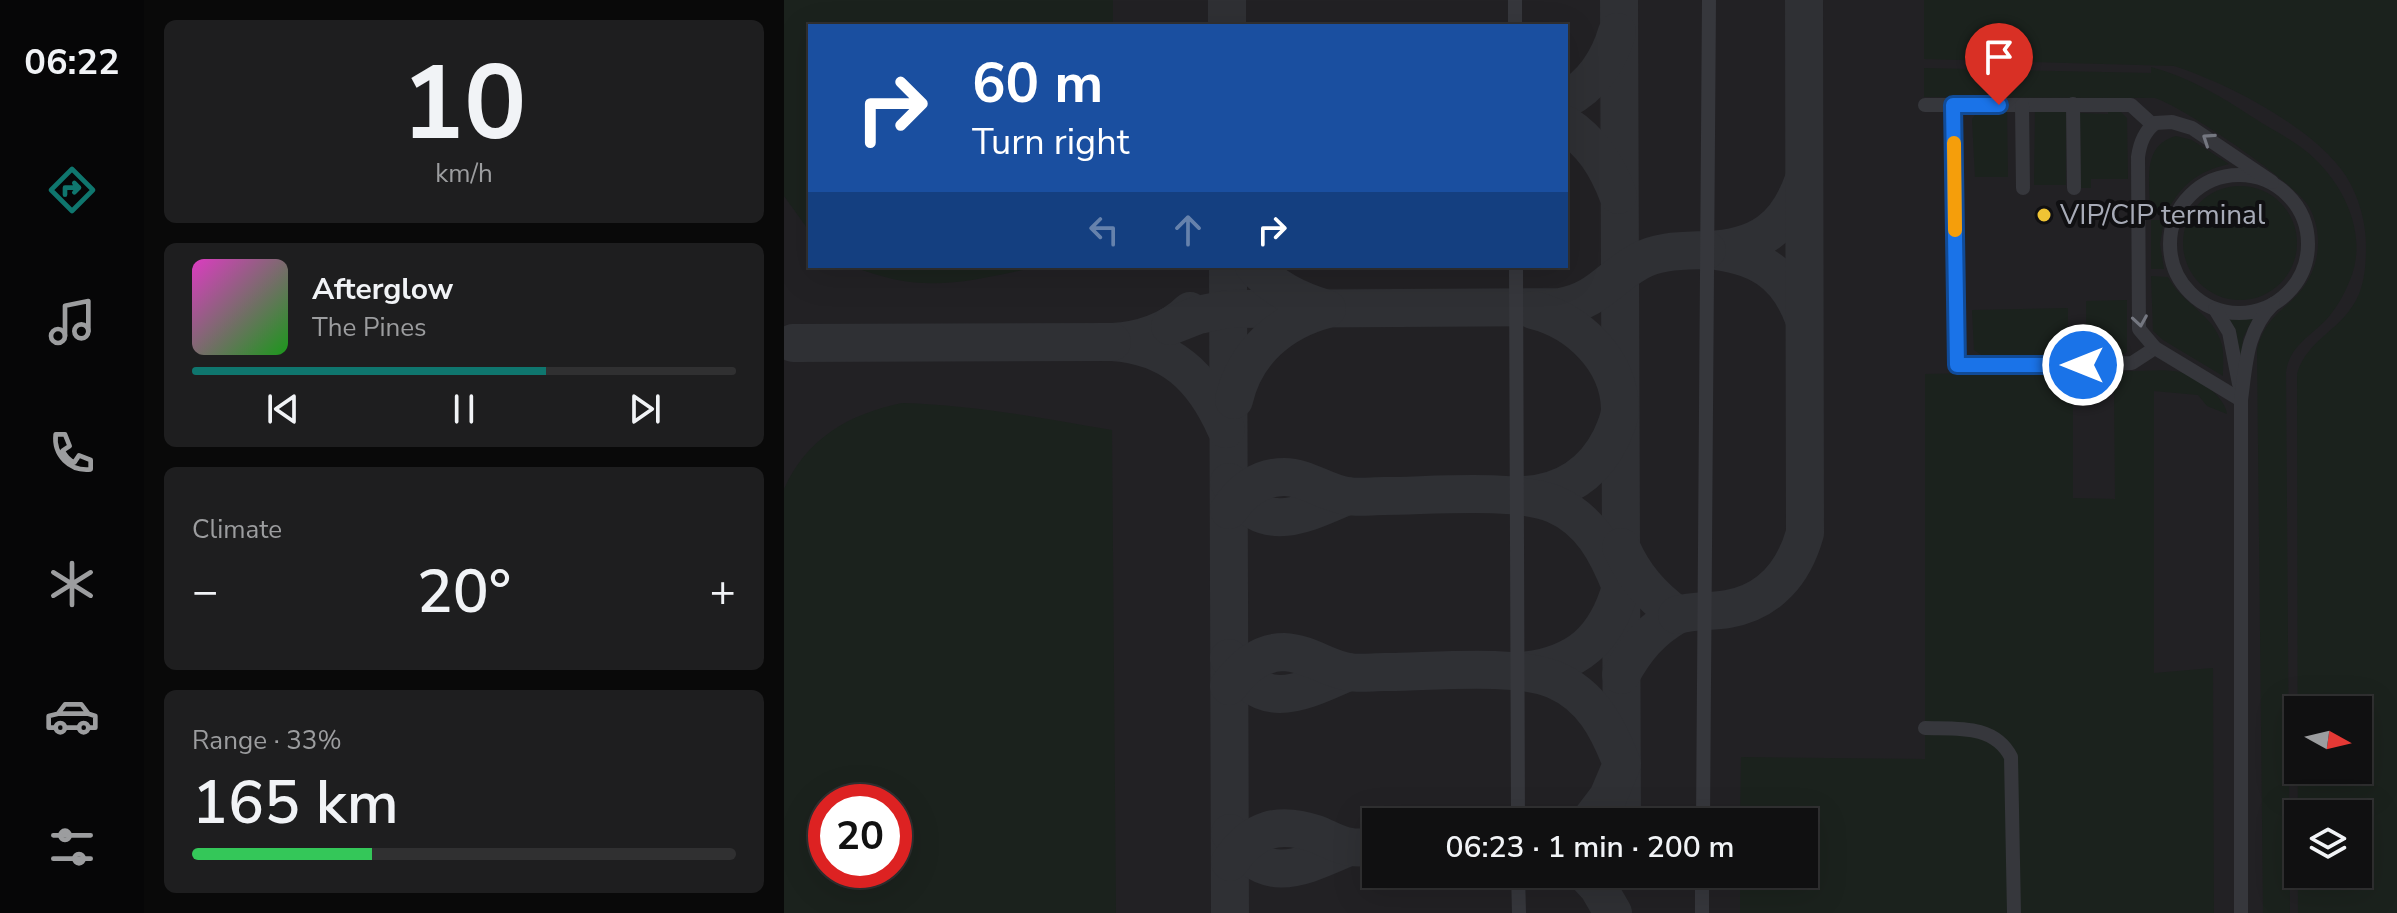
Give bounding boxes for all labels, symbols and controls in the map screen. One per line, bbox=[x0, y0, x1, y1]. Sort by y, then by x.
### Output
pin bbox=[1965, 23, 2033, 105]
text: 10 bbox=[402, 33, 526, 175]
icon: arrive bbox=[1977, 35, 2021, 79]
text: 06:22 bbox=[24, 38, 120, 87]
text: 60 m bbox=[972, 45, 1103, 122]
icon: right bbox=[840, 56, 944, 160]
text: Turn right bbox=[972, 118, 1129, 167]
one-way arrow bbox=[2202, 133, 2216, 148]
text: km/h bbox=[435, 156, 493, 191]
icon: directions bbox=[44, 162, 100, 218]
place label: VIP/CIP terminal bbox=[2059, 196, 2266, 234]
marker: VIP/CIP terminal bbox=[2035, 206, 2053, 224]
icon: left bbox=[1082, 208, 1126, 252]
icon: ahead bbox=[1166, 208, 1210, 252]
icon: right bbox=[1250, 208, 1294, 252]
text: Afterglow bbox=[312, 269, 453, 310]
icon: music bbox=[44, 294, 100, 350]
text: The Pines bbox=[312, 310, 427, 345]
one-way arrow bbox=[2131, 314, 2148, 327]
position arrow bbox=[2041, 323, 2125, 407]
icon: previous bbox=[261, 387, 305, 431]
icon: pause bbox=[442, 387, 486, 431]
icon: next bbox=[623, 387, 667, 431]
icon: phone bbox=[44, 425, 100, 481]
text: Climate bbox=[192, 512, 282, 547]
text: 20° bbox=[417, 551, 511, 633]
icon: climate bbox=[44, 556, 100, 612]
text: − bbox=[192, 562, 218, 622]
text: + bbox=[710, 562, 736, 622]
icon: car bbox=[44, 688, 100, 744]
north arrow bbox=[2284, 696, 2372, 784]
map controls bbox=[2284, 696, 2372, 888]
text: Range · 33% bbox=[192, 723, 342, 758]
text: 165 km bbox=[192, 762, 399, 844]
speed limit sign: 20 bbox=[808, 784, 912, 888]
button: layers bbox=[2284, 800, 2372, 888]
icon: filters bbox=[44, 819, 100, 875]
text: 06:23 · 1 min · 200 m bbox=[1445, 827, 1735, 868]

